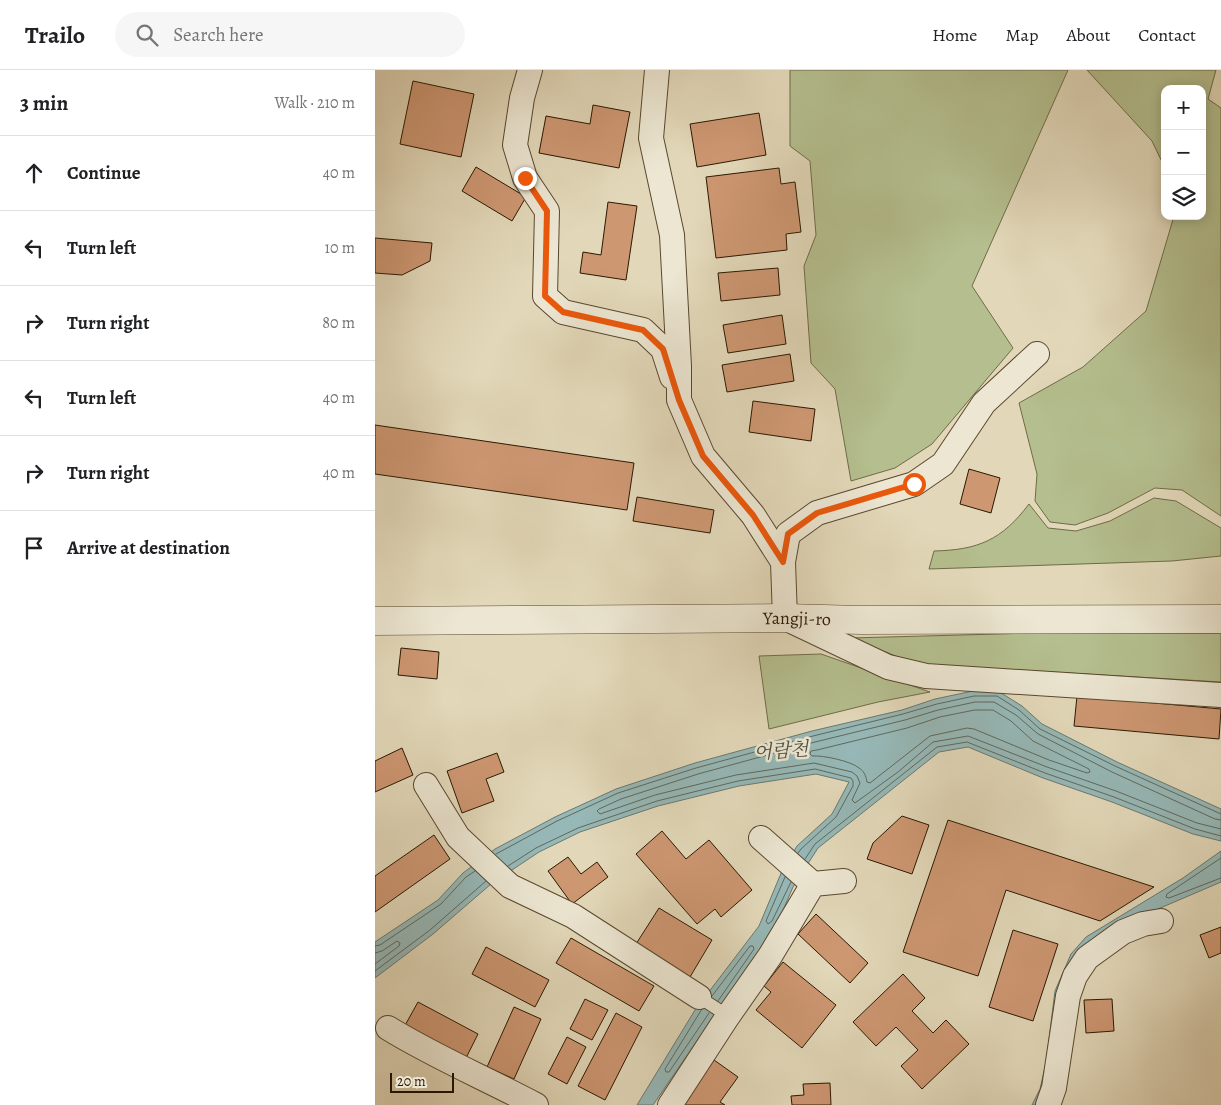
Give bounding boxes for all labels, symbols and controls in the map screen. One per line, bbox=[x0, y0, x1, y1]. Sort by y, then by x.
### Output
search box bbox=[115, 12, 465, 57]
text: Trailo bbox=[25, 19, 85, 51]
icon: search bbox=[133, 21, 161, 49]
text: Search here bbox=[173, 22, 264, 48]
text: Home bbox=[932, 23, 977, 47]
text: Map bbox=[1005, 23, 1038, 47]
text: About bbox=[1066, 23, 1110, 47]
text: Contact bbox=[1138, 23, 1196, 47]
map controls bbox=[1161, 85, 1206, 220]
button: + bbox=[1161, 85, 1206, 130]
text: 3 min bbox=[20, 89, 68, 117]
text: Walk · 210 m bbox=[274, 92, 355, 114]
button: − bbox=[1161, 130, 1206, 175]
icon: ahead bbox=[20, 159, 48, 187]
text: Continue bbox=[67, 160, 141, 186]
text: 40 m bbox=[323, 162, 355, 184]
route end bbox=[514, 167, 537, 190]
button: layers bbox=[1161, 175, 1206, 220]
icon: left bbox=[20, 234, 48, 262]
text: Turn left bbox=[67, 235, 136, 261]
text: 10 m bbox=[325, 237, 355, 259]
icon: right bbox=[20, 309, 48, 337]
text: Turn right bbox=[67, 310, 149, 336]
text: 80 m bbox=[322, 312, 355, 334]
icon: left bbox=[20, 384, 48, 412]
text: Turn left bbox=[67, 385, 136, 411]
text: 40 m bbox=[323, 387, 355, 409]
icon: right bbox=[20, 459, 48, 487]
text: Turn right bbox=[67, 460, 149, 486]
text: 40 m bbox=[323, 462, 355, 484]
route start bbox=[903, 473, 926, 496]
icon: arrive bbox=[20, 534, 48, 562]
text: Arrive at destination bbox=[67, 535, 230, 561]
street label: Yangji-ro bbox=[762, 606, 831, 631]
water label: 어람천 bbox=[753, 736, 811, 766]
scale bar bbox=[390, 1070, 454, 1093]
text: 20 m bbox=[397, 1072, 426, 1091]

